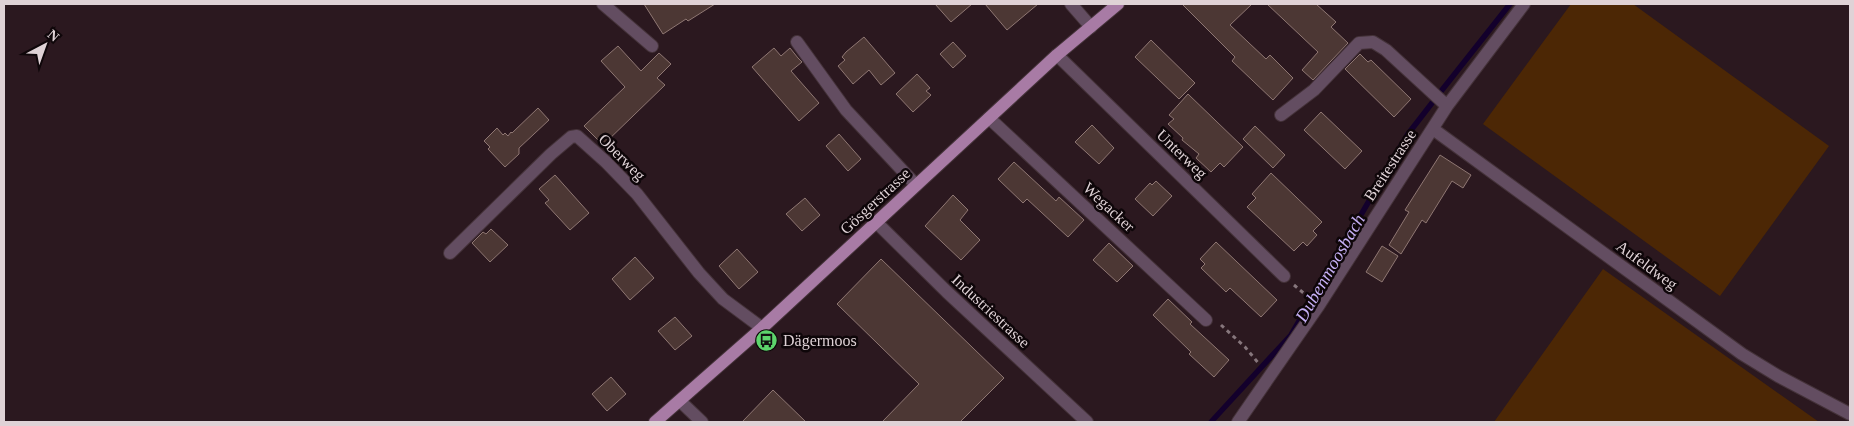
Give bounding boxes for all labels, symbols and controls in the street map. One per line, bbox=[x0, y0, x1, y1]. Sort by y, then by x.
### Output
north arrow bbox=[20, 20, 70, 70]
text: N bbox=[44, 27, 62, 45]
street label: Unterweg bbox=[1153, 126, 1211, 183]
street label: Breitestrasse bbox=[1361, 126, 1419, 204]
street label: Oberweg bbox=[595, 130, 649, 184]
street label: Gösgerstrasse bbox=[837, 164, 914, 238]
street label: Wegacker bbox=[1079, 179, 1139, 236]
water label: Dubenmoosbach bbox=[1291, 211, 1369, 326]
street label: Aufeldweg bbox=[1613, 237, 1681, 294]
street label: Industriestrasse bbox=[949, 271, 1033, 351]
bus stop icon: Dägermoos bbox=[755, 328, 779, 352]
place label: Dägermoos bbox=[783, 332, 857, 350]

